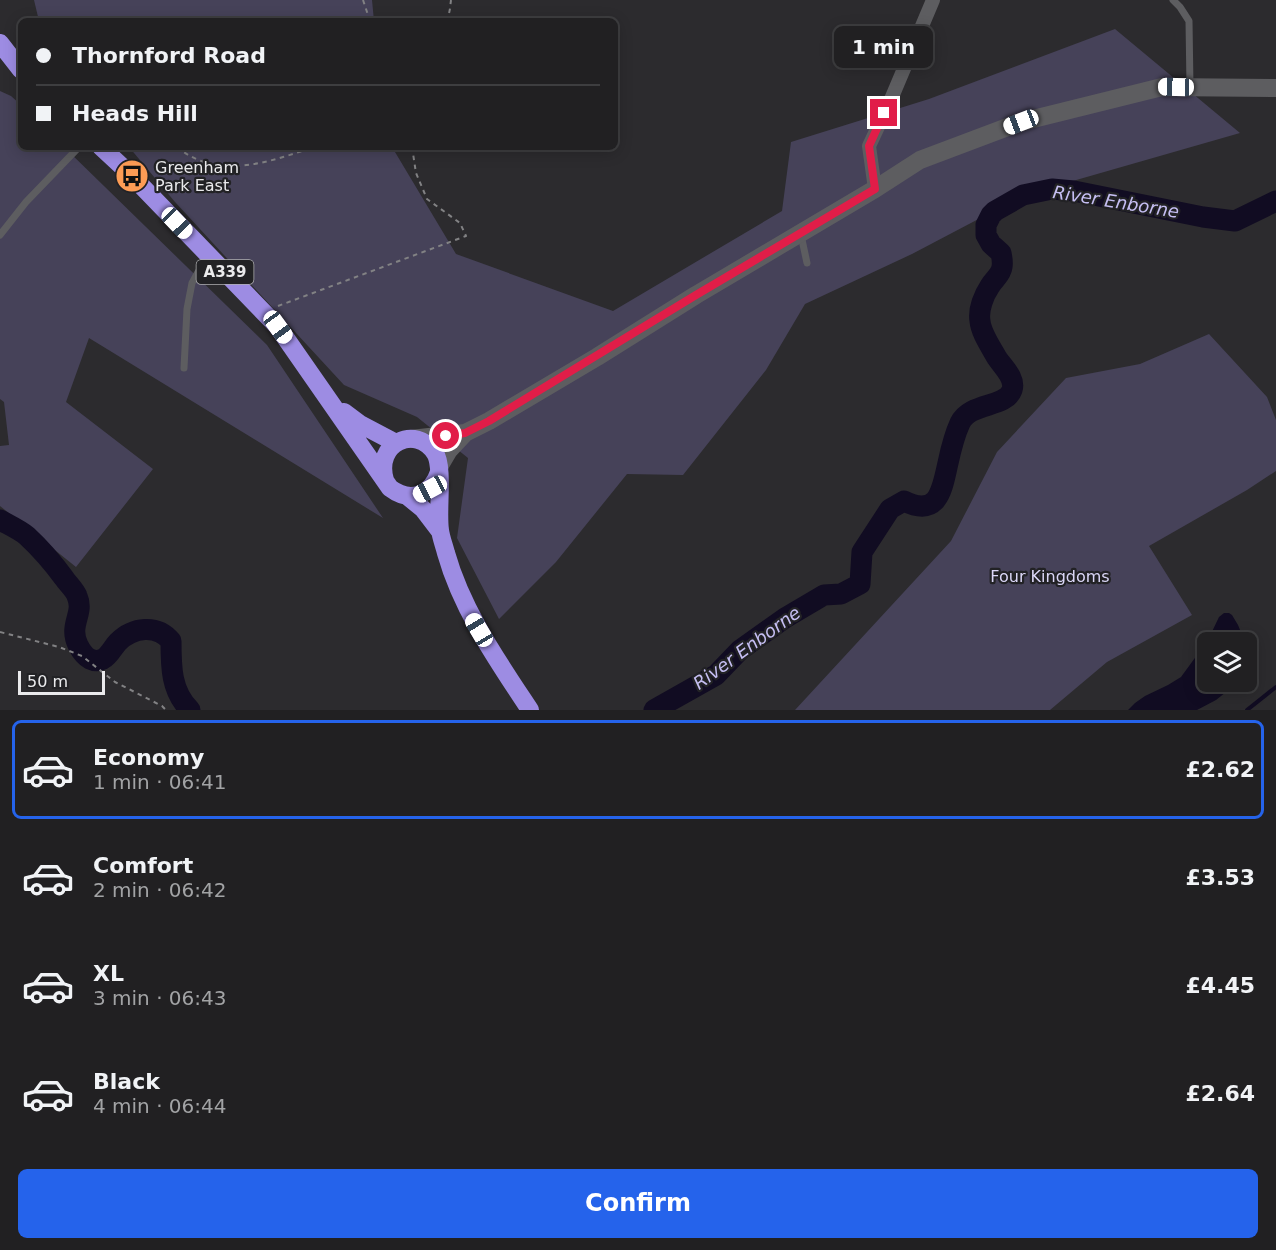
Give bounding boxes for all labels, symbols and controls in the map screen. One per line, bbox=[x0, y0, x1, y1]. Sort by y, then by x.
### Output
callout: 1 min bbox=[834, 26, 934, 68]
text: 1 min bbox=[852, 35, 915, 59]
text: Thornford Road bbox=[72, 43, 266, 68]
car bbox=[1158, 78, 1194, 96]
route end bbox=[870, 99, 897, 126]
text: Heads Hill bbox=[72, 101, 198, 126]
car bbox=[1001, 107, 1041, 137]
bus stop icon: Greenham Park East bbox=[114, 158, 150, 194]
place label: Greenham Park East bbox=[155, 158, 239, 195]
water label: River Enborne bbox=[1051, 181, 1181, 222]
car bbox=[158, 204, 196, 242]
road number: A339 bbox=[196, 260, 254, 284]
car bbox=[260, 307, 296, 347]
route start bbox=[432, 422, 459, 449]
car bbox=[410, 473, 450, 505]
park label: Four Kingdoms bbox=[990, 567, 1110, 586]
water label: River Enborne bbox=[689, 602, 804, 694]
car bbox=[462, 610, 496, 650]
map controls bbox=[1197, 632, 1257, 692]
button: layers bbox=[1197, 632, 1257, 692]
scale bar bbox=[18, 668, 105, 696]
text: 50 m bbox=[27, 672, 68, 691]
icon: car bbox=[21, 743, 75, 797]
text: Economy bbox=[93, 745, 204, 770]
text: £2.62 bbox=[1185, 757, 1255, 782]
text: 1 min · 06:41 bbox=[93, 770, 227, 794]
icon: car bbox=[21, 851, 75, 905]
text: Comfort bbox=[93, 853, 193, 878]
text: £3.53 bbox=[1185, 865, 1255, 890]
text: 2 min · 06:42 bbox=[93, 878, 227, 902]
icon: car bbox=[21, 959, 75, 1013]
text: XL bbox=[93, 961, 124, 986]
text: £4.45 bbox=[1185, 973, 1255, 998]
text: 3 min · 06:43 bbox=[93, 986, 227, 1010]
icon: car bbox=[21, 1067, 75, 1121]
text: Black bbox=[93, 1069, 160, 1094]
text: £2.64 bbox=[1185, 1081, 1255, 1106]
text: 4 min · 06:44 bbox=[93, 1094, 227, 1118]
button: Confirm bbox=[18, 1169, 1258, 1238]

